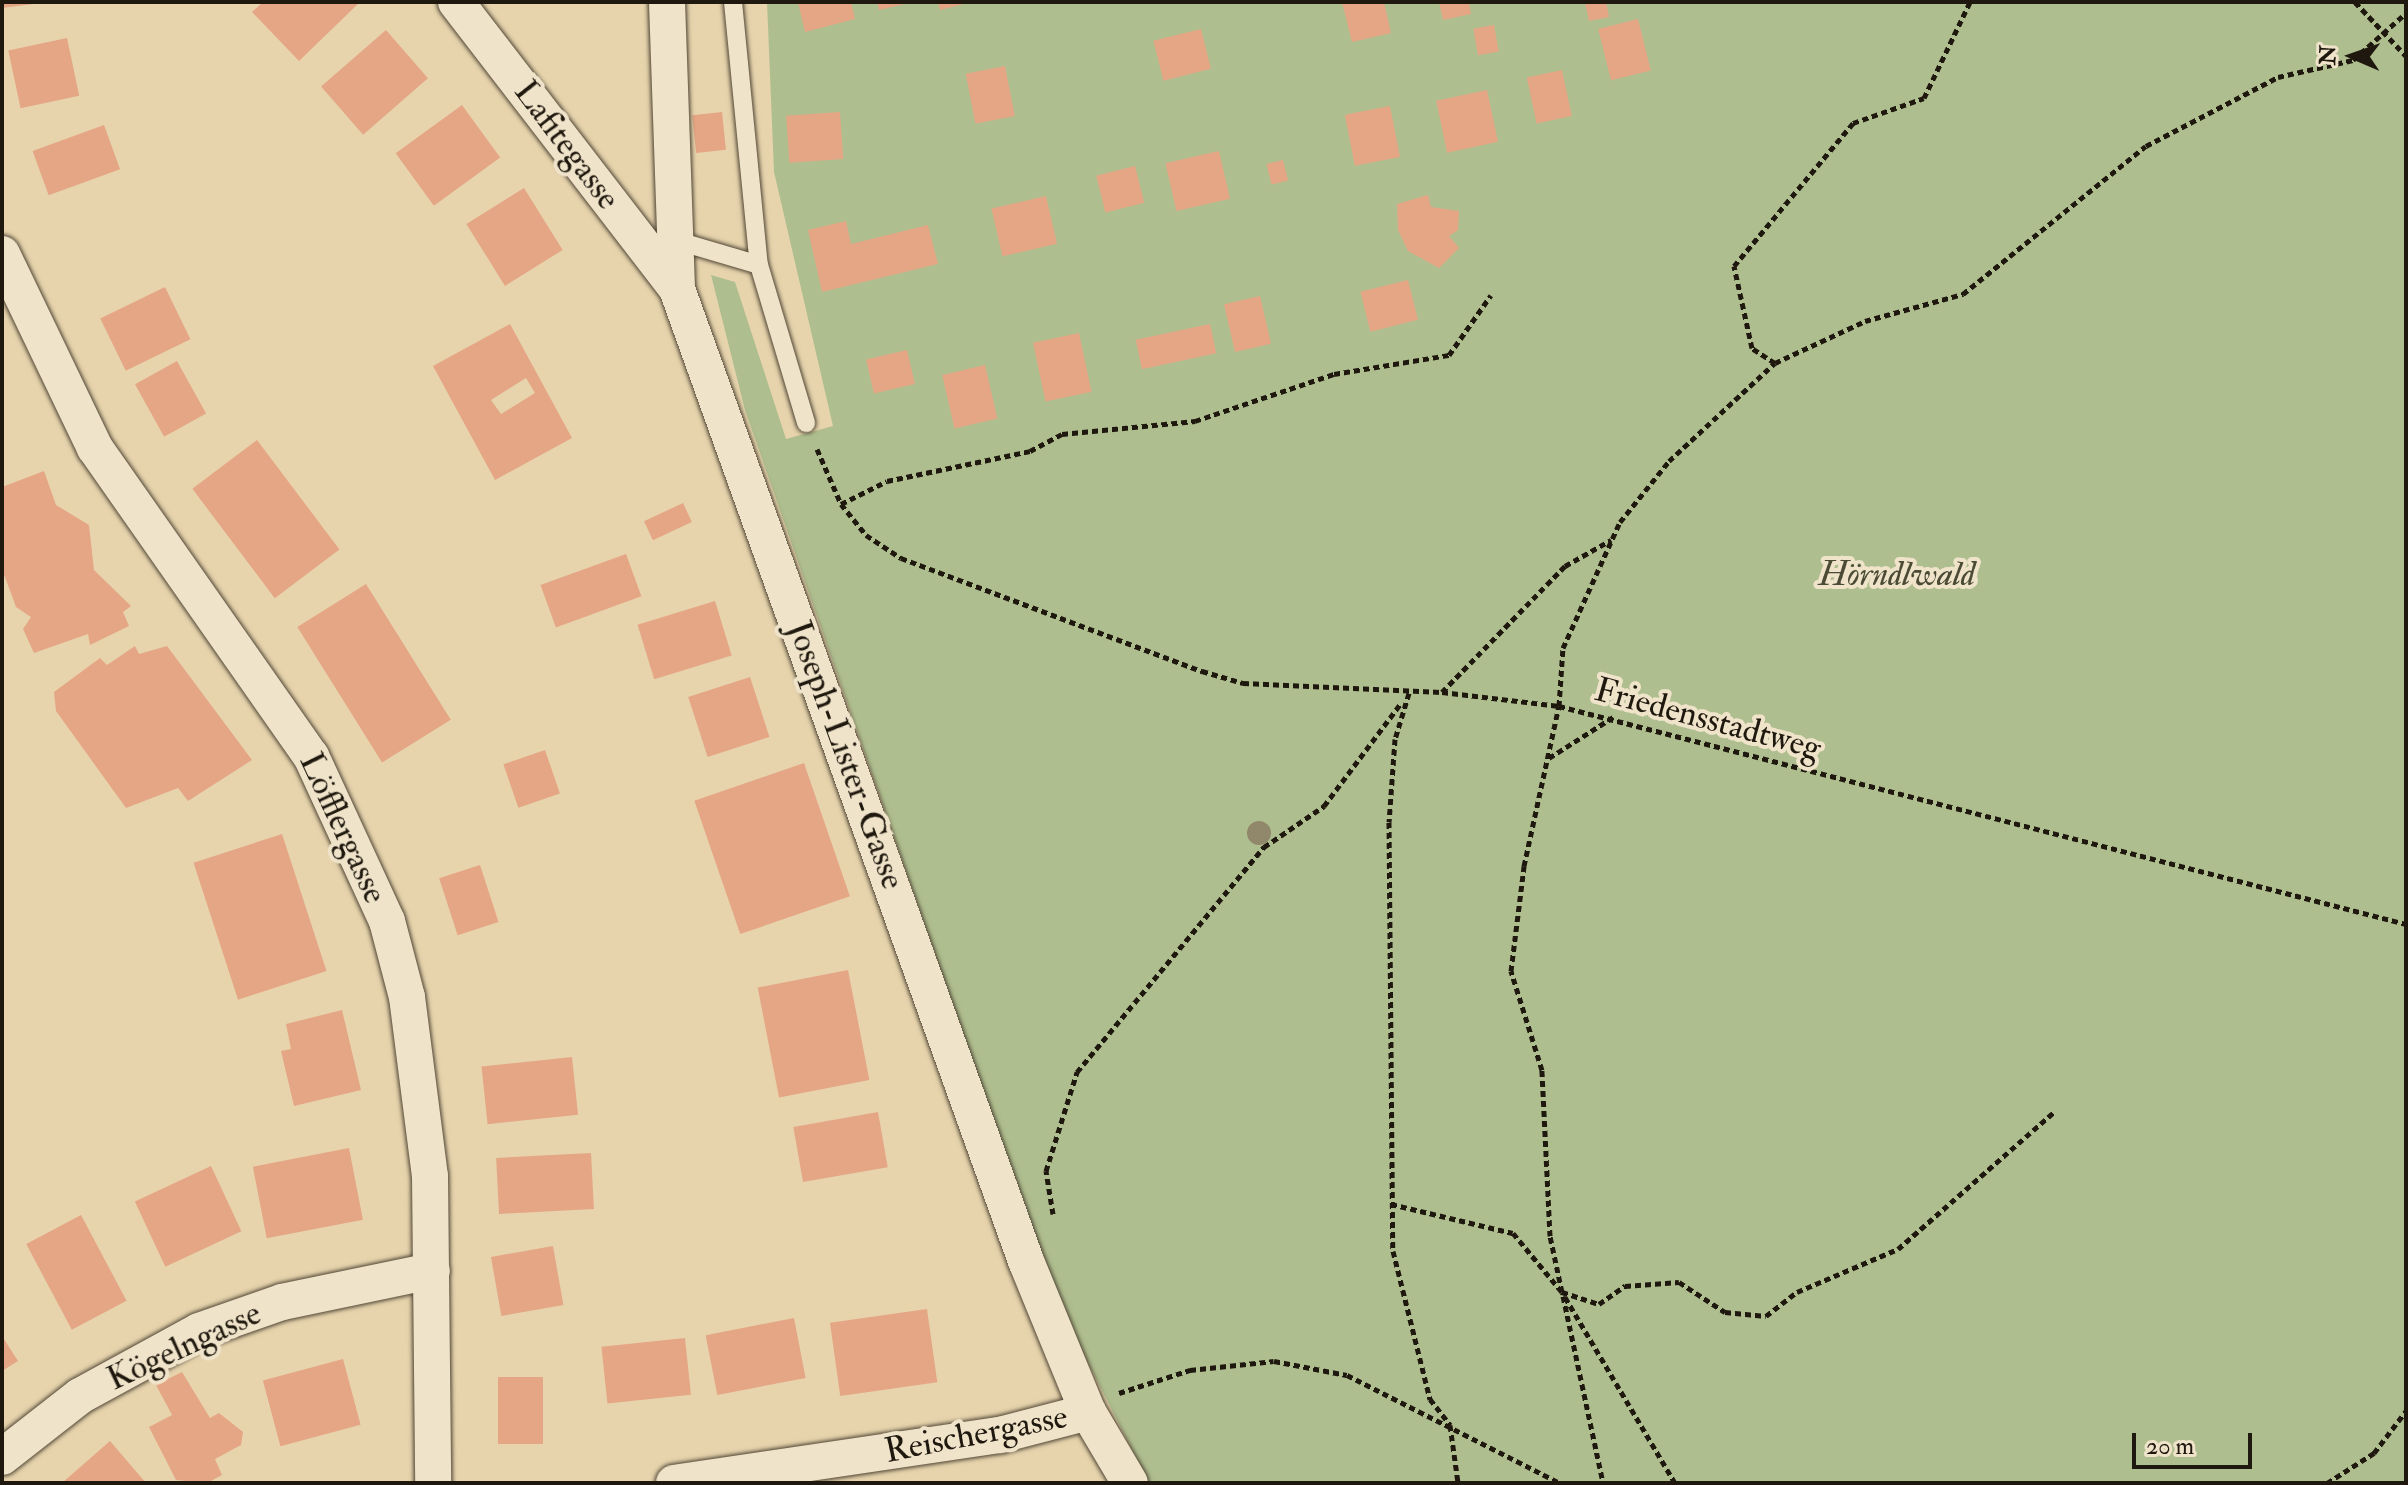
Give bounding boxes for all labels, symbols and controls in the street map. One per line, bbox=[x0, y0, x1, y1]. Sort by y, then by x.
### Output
north arrow bbox=[2312, 16, 2392, 96]
text: N bbox=[2314, 45, 2342, 66]
street label: Lafitegasse bbox=[505, 73, 629, 217]
park label: Hörndlwald bbox=[1819, 555, 1975, 595]
street label: Joseph-Lister-Gasse bbox=[779, 615, 913, 895]
street label: Friedensstadtweg bbox=[1590, 669, 1826, 769]
street label: Löfflergasse bbox=[290, 746, 396, 910]
street label: Kögelngasse bbox=[101, 1293, 267, 1399]
street label: Reischergasse bbox=[881, 1396, 1071, 1472]
scale bar bbox=[2136, 1417, 2256, 1467]
text: 20 m bbox=[2146, 1431, 2194, 1462]

